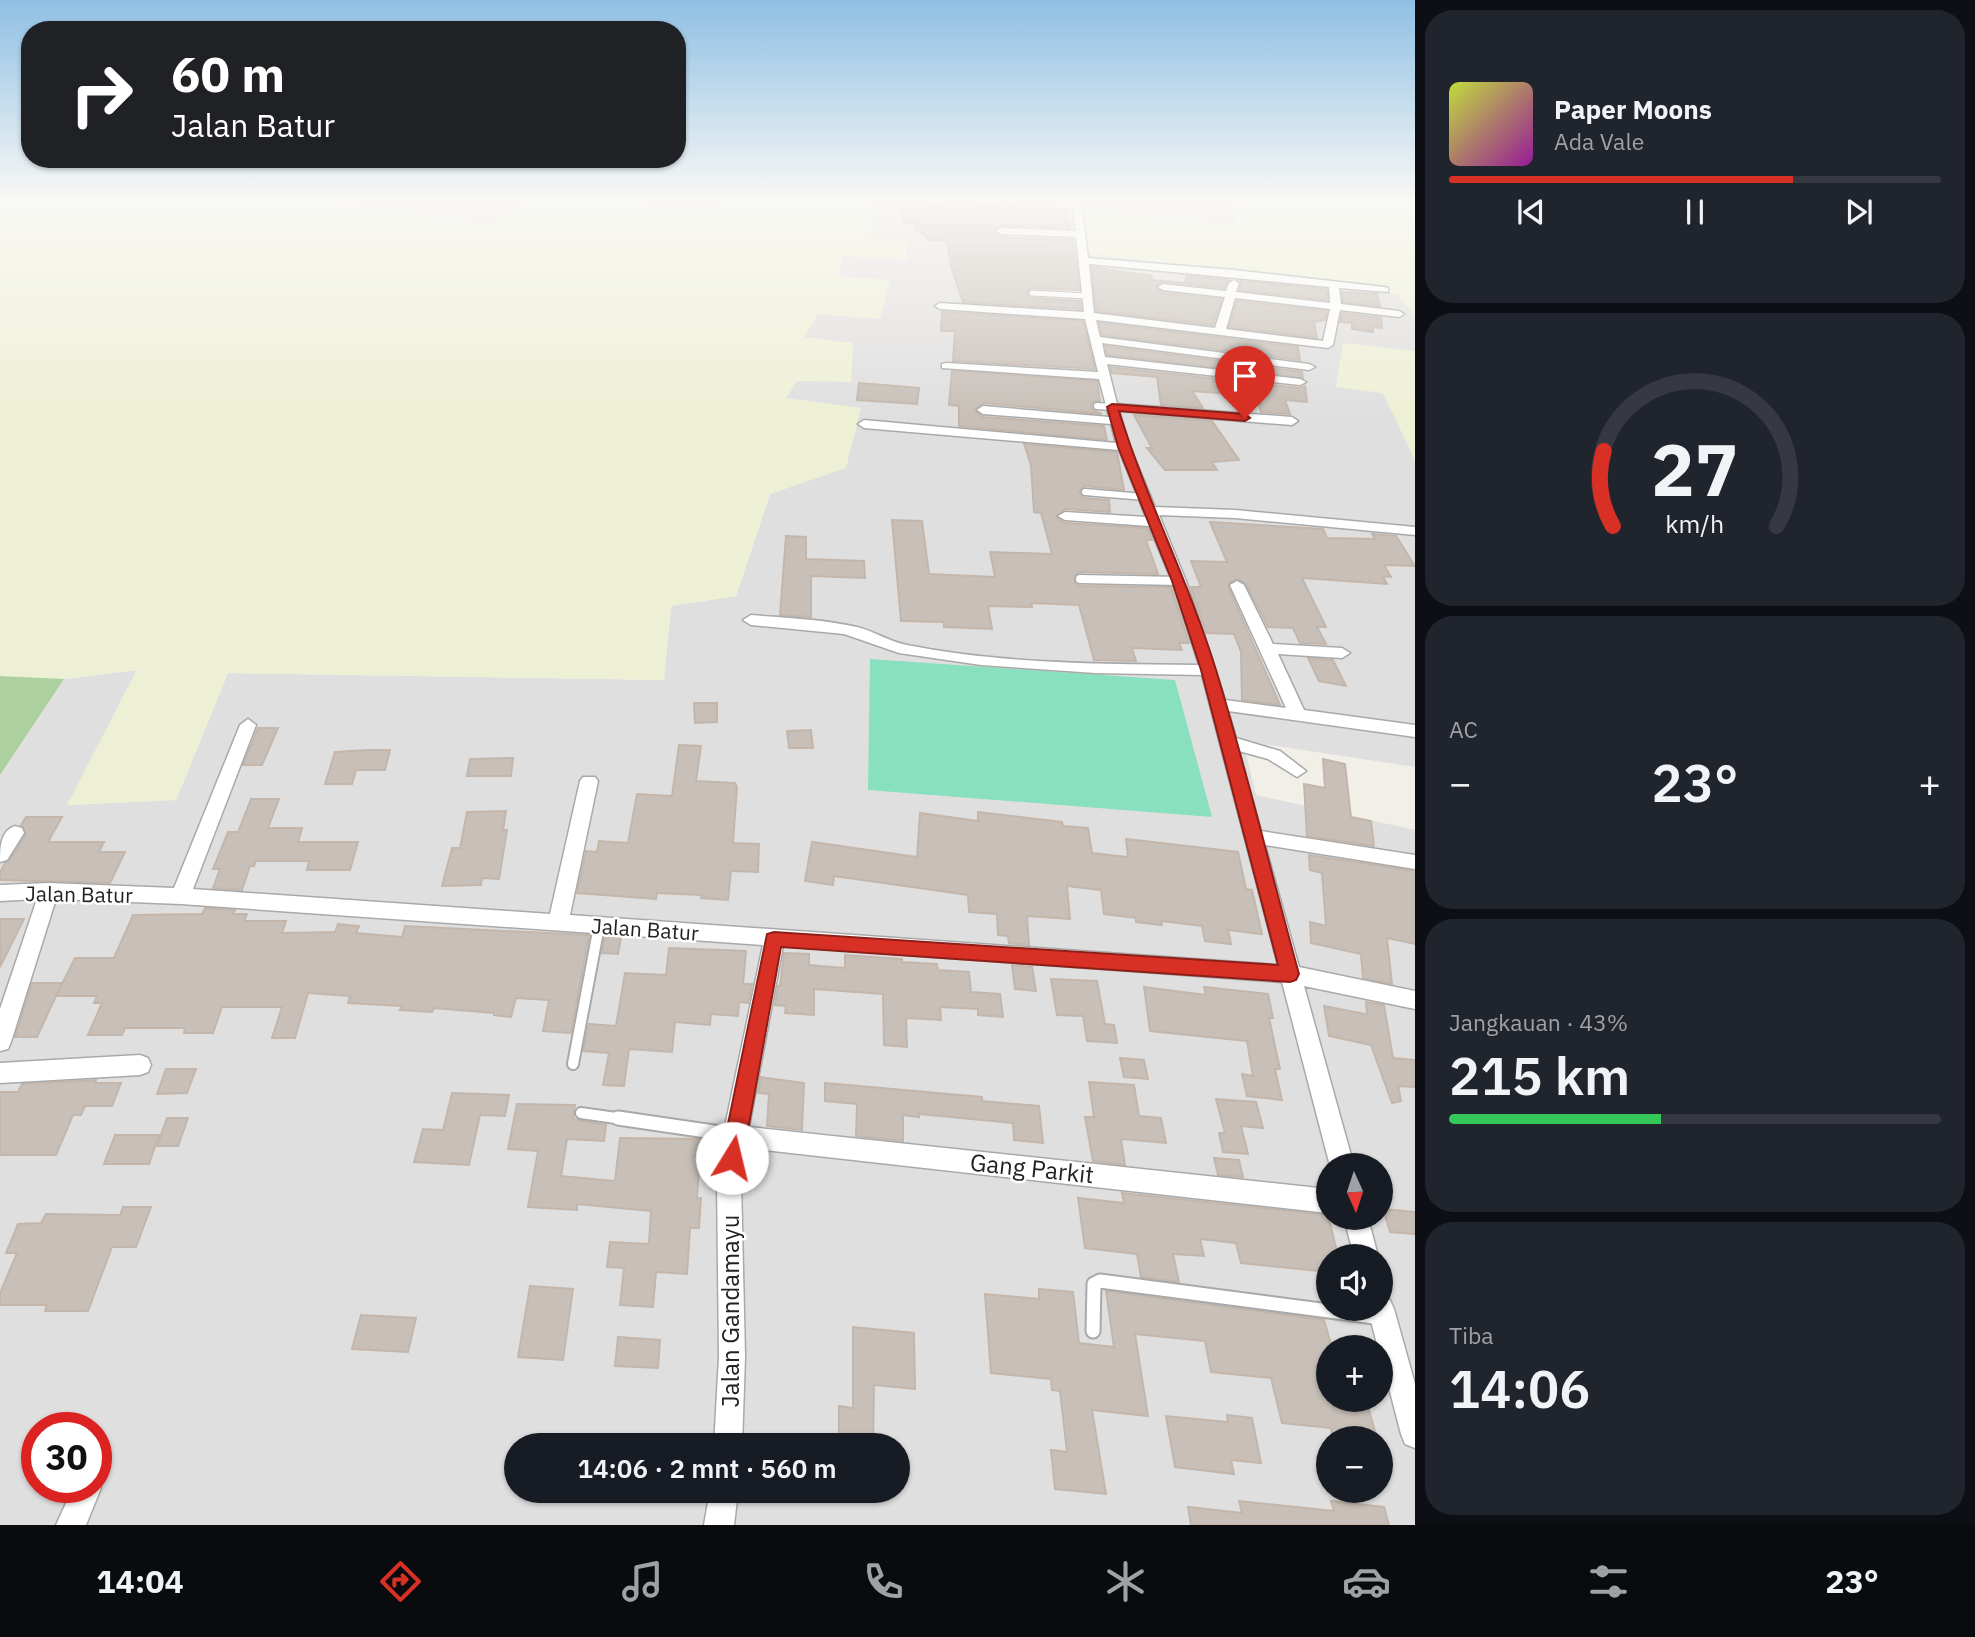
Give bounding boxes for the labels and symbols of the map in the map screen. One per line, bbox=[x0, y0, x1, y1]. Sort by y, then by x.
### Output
pin bbox=[1215, 346, 1275, 418]
street label: Jalan Batur bbox=[25, 879, 133, 909]
street label: Jalan Batur bbox=[590, 911, 700, 947]
position arrow bbox=[695, 1121, 769, 1195]
street label: Gang Parkit bbox=[968, 1146, 1096, 1190]
north arrow bbox=[1316, 1153, 1393, 1230]
street label: Jalan Gandamayu bbox=[714, 1215, 746, 1407]
speed limit sign: 30 bbox=[21, 1412, 112, 1503]

